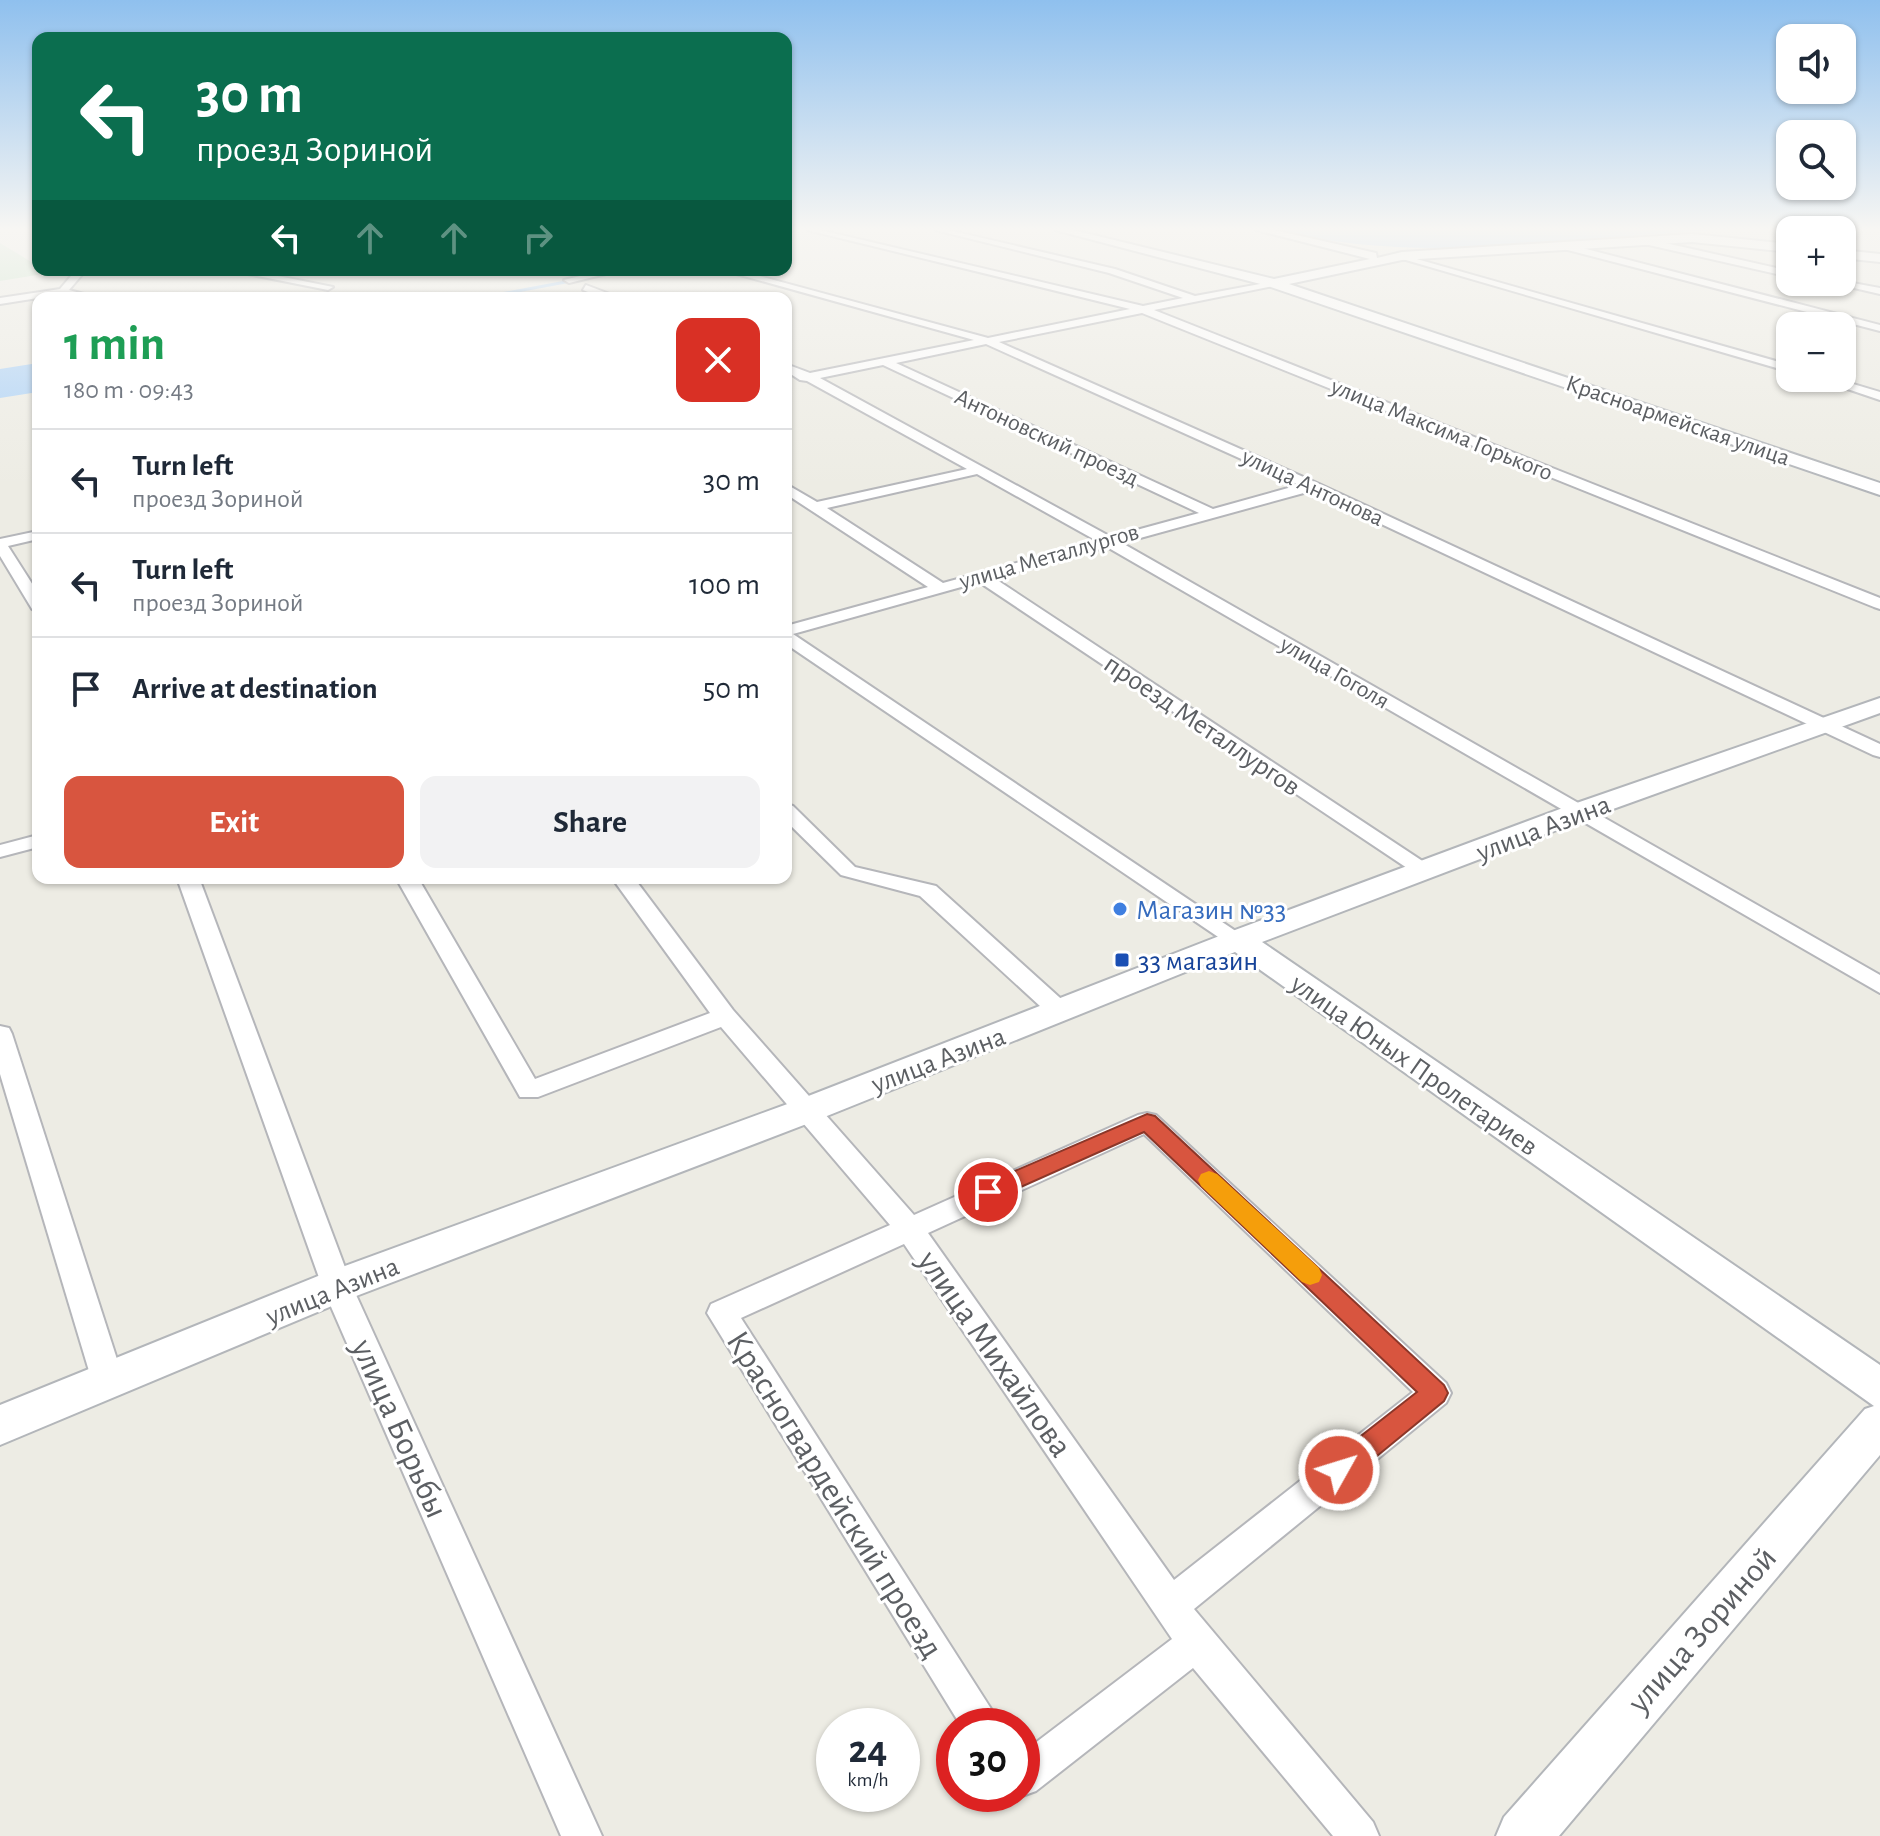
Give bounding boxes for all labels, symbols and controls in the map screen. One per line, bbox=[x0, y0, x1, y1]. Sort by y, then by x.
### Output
map controls bbox=[1776, 24, 1856, 392]
button: sound bbox=[1776, 24, 1856, 104]
icon: left bbox=[64, 64, 168, 168]
text: 30 m bbox=[196, 67, 303, 123]
button: search bbox=[1776, 120, 1856, 200]
text: проезд Зориной bbox=[196, 132, 433, 168]
icon: left bbox=[264, 216, 308, 260]
icon: ahead bbox=[348, 216, 392, 260]
icon: ahead bbox=[432, 216, 476, 260]
icon: right bbox=[516, 216, 560, 260]
button: + bbox=[1776, 216, 1856, 296]
button: − bbox=[1776, 312, 1856, 392]
button: close bbox=[676, 318, 760, 402]
text: 1 min bbox=[64, 321, 165, 369]
street label: Красноармейская улица bbox=[1563, 371, 1793, 471]
street label: улица Максима Горького bbox=[1327, 374, 1556, 485]
text: 180 m · 09:43 bbox=[64, 377, 194, 403]
street label: Антоновский проезд bbox=[951, 385, 1142, 491]
street label: улица Антонова bbox=[1237, 444, 1387, 531]
text: Turn left bbox=[132, 451, 233, 481]
icon: left bbox=[64, 459, 108, 503]
text: 30 m bbox=[703, 466, 760, 496]
text: проезд Зориной bbox=[132, 486, 303, 512]
street label: улица Металлургов bbox=[956, 520, 1142, 594]
text: Turn left bbox=[132, 555, 233, 585]
icon: left bbox=[64, 563, 108, 607]
text: 100 m bbox=[689, 570, 760, 600]
text: проезд Зориной bbox=[132, 590, 303, 616]
street label: улица Гоголя bbox=[1275, 632, 1393, 714]
street label: проезд Металлургов bbox=[1099, 650, 1305, 802]
icon: arrive bbox=[64, 667, 108, 711]
text: Arrive at destination bbox=[132, 674, 378, 704]
text: 50 m bbox=[703, 674, 760, 704]
button: Exit bbox=[64, 776, 404, 868]
button: Share bbox=[420, 776, 760, 868]
street label: улица Азина bbox=[1472, 790, 1615, 868]
place label: Магазин №33 bbox=[1136, 897, 1286, 925]
marker: Магазин №33 bbox=[1111, 900, 1129, 918]
place label: 33 магазин bbox=[1138, 948, 1258, 976]
marker: 33 магазин bbox=[1113, 951, 1131, 969]
street label: улица Юных Пролетариев bbox=[1284, 969, 1542, 1162]
street label: улица Азина bbox=[867, 1022, 1010, 1100]
pin bbox=[954, 1158, 1022, 1226]
icon: arrive bbox=[966, 1170, 1010, 1214]
street label: улица Михайлова bbox=[910, 1244, 1078, 1463]
street label: улица Азина bbox=[261, 1252, 404, 1332]
street label: Красногвардейский проезд bbox=[720, 1325, 949, 1665]
street label: улица Борьбы bbox=[344, 1334, 454, 1523]
position arrow bbox=[1297, 1428, 1381, 1512]
street label: улица Зориной bbox=[1621, 1541, 1783, 1720]
speed limit sign: 30 bbox=[936, 1708, 1040, 1812]
text: 24 bbox=[849, 1730, 887, 1770]
text: km/h bbox=[847, 1770, 889, 1790]

